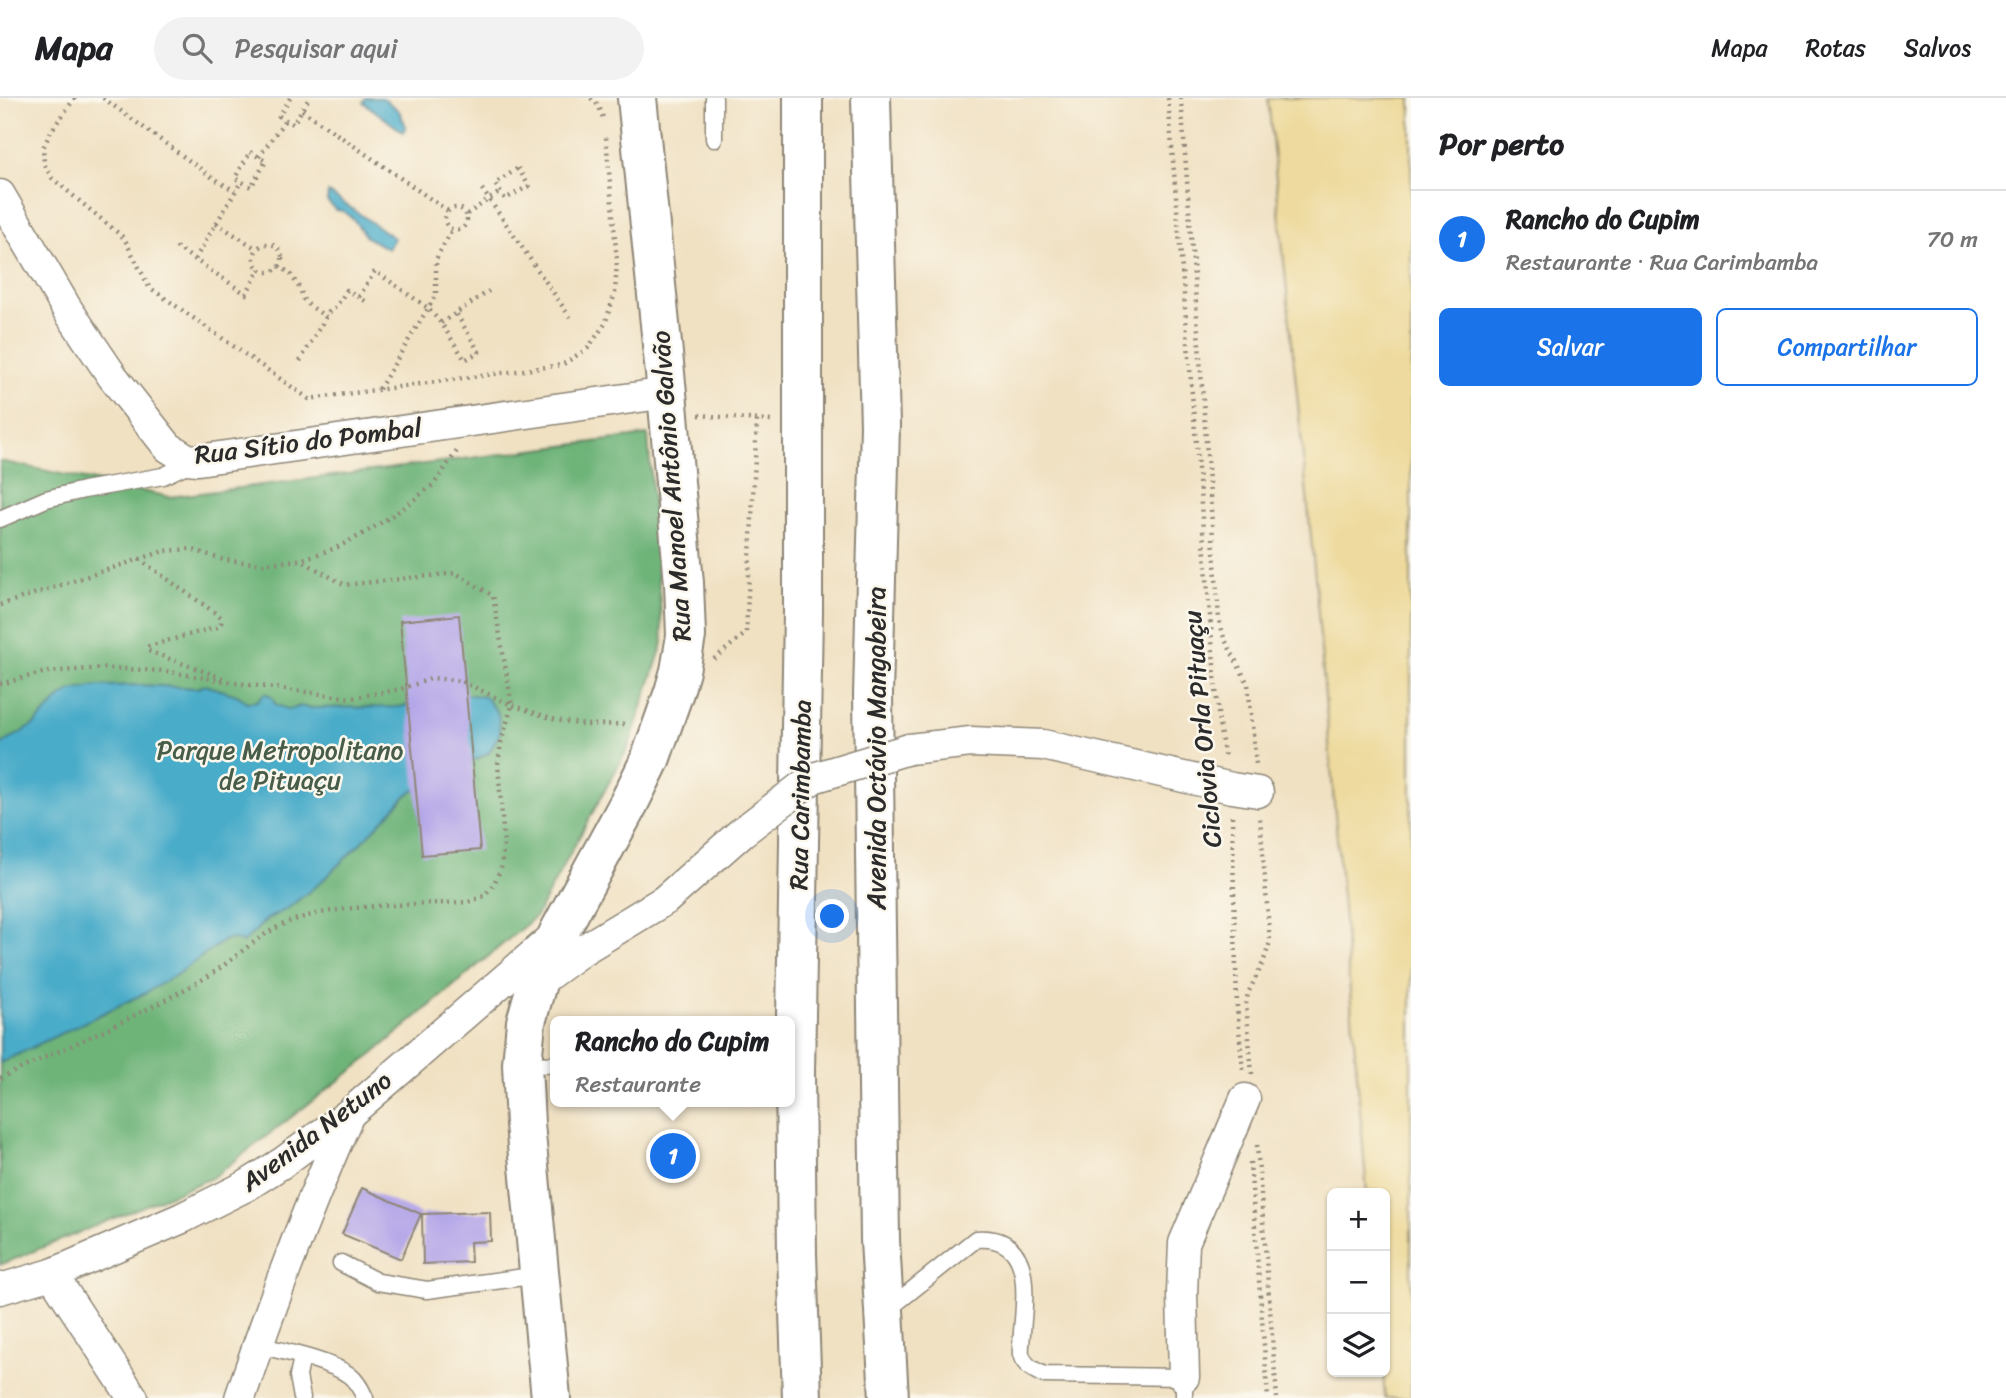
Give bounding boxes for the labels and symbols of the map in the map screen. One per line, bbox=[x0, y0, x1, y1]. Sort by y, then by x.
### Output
street label: Rua Manoel Antônio Galvão bbox=[637, 329, 705, 643]
street label: Rua Sítio do Pombal bbox=[192, 404, 425, 478]
street label: Avenida Octávio Mangabeira bbox=[853, 586, 899, 911]
street label: Ciclovia Orla Pituaçu bbox=[1169, 608, 1235, 850]
street label: Rua Carimbamba bbox=[775, 699, 825, 891]
park label: Parque Metropolitano de Pituaçu bbox=[157, 727, 404, 803]
your location bbox=[815, 899, 849, 933]
street label: Avenida Netuno bbox=[229, 1058, 402, 1204]
pin: 1 bbox=[650, 1130, 696, 1182]

